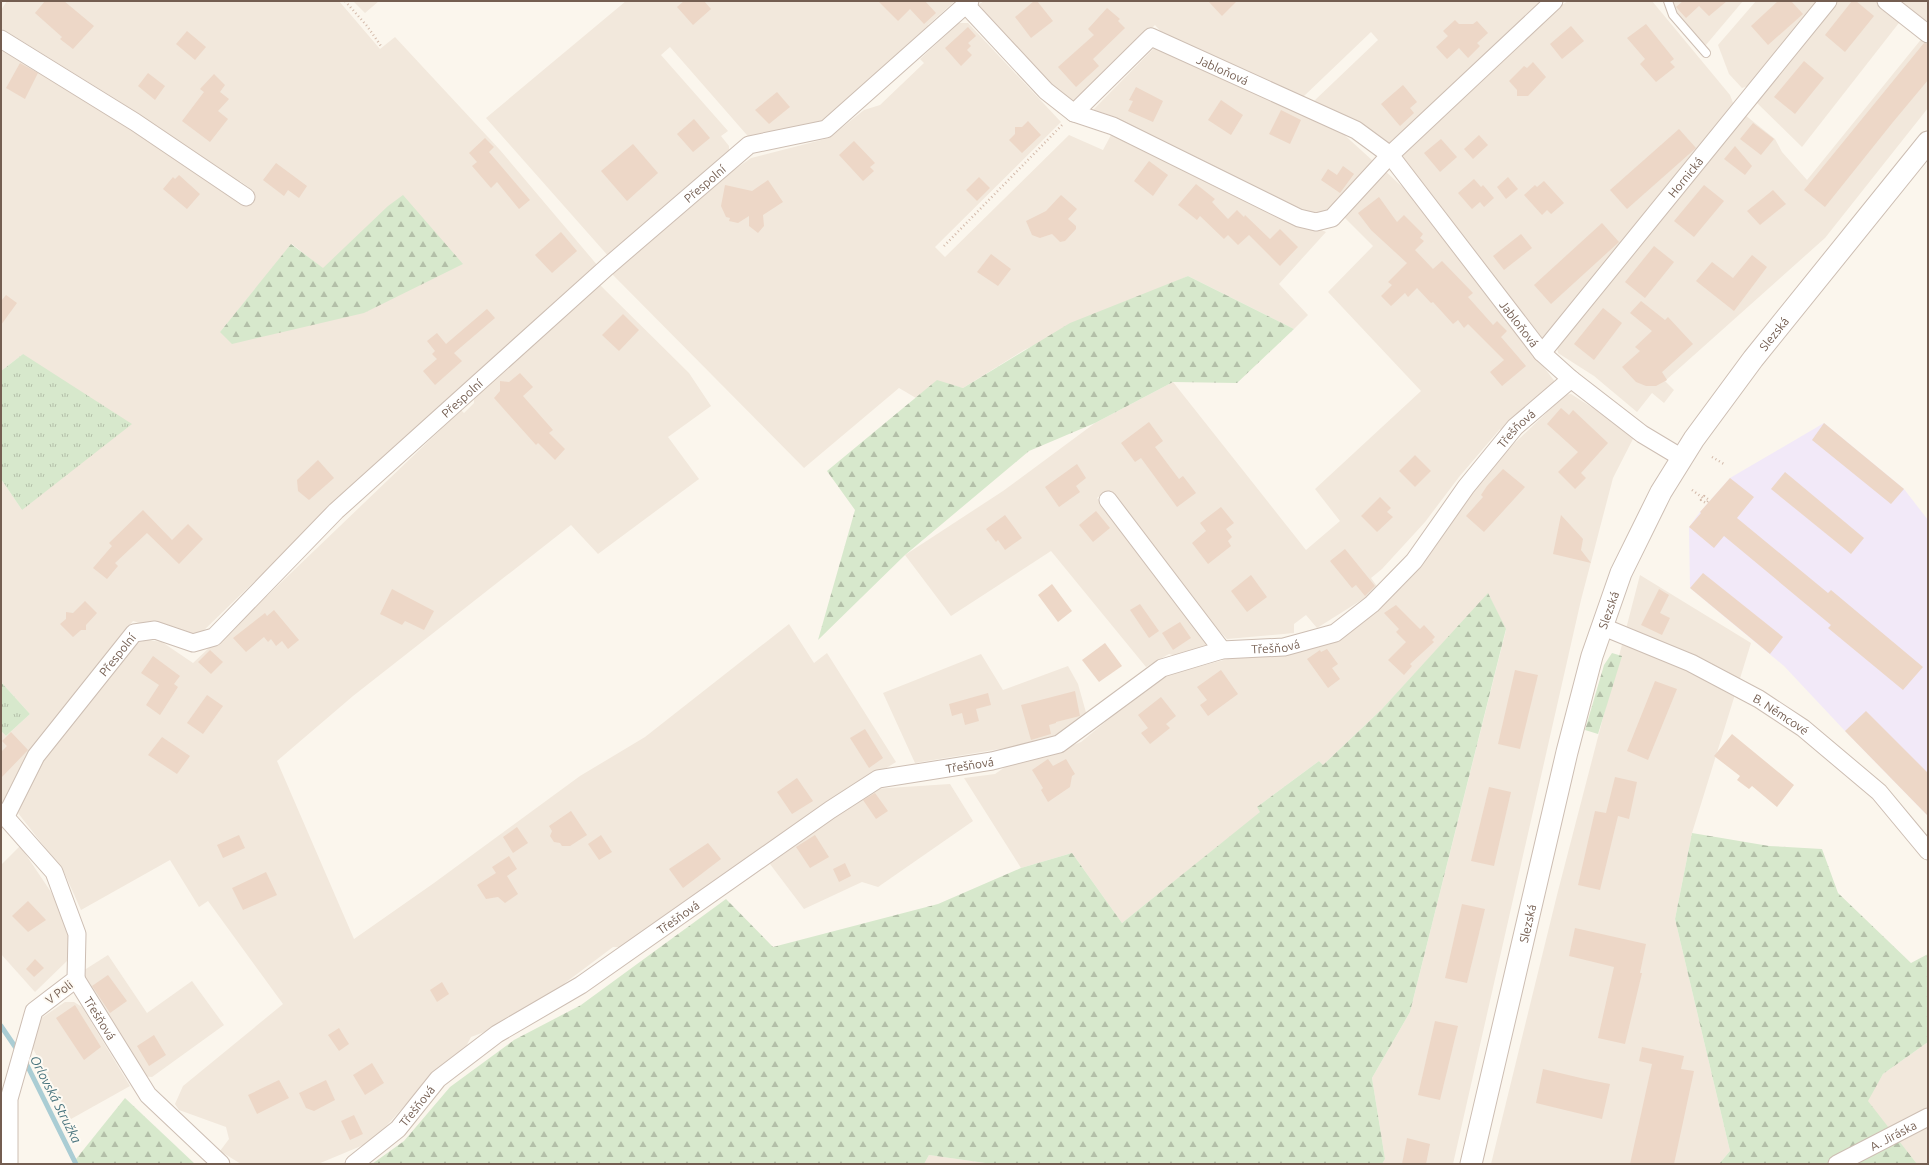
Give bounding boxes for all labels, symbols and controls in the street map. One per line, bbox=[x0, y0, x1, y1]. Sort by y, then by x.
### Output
street label: Jabloňová bbox=[1195, 52, 1251, 87]
street label: Hornická bbox=[1665, 154, 1705, 199]
street label: Přespolní bbox=[681, 161, 729, 205]
street label: Jabloňová bbox=[1497, 298, 1541, 349]
street label: Slezská bbox=[1756, 314, 1791, 353]
street label: Přespolní bbox=[438, 375, 486, 420]
street label: Třešňová bbox=[1494, 407, 1537, 450]
street label: Slezská bbox=[1596, 589, 1621, 631]
street label: Přespolní bbox=[96, 630, 138, 678]
street label: Třešňová bbox=[1251, 637, 1301, 655]
street label: B. Němcové bbox=[1751, 691, 1812, 737]
street label: Třešňová bbox=[945, 754, 995, 775]
street label: Třešňová bbox=[654, 898, 701, 936]
street label: Slezská bbox=[1516, 903, 1538, 944]
street label: V Poli bbox=[43, 978, 75, 1006]
street label: Třešňová bbox=[82, 994, 119, 1042]
water label: Orlovská Stružka bbox=[28, 1053, 84, 1145]
street label: Třešňová bbox=[396, 1083, 437, 1129]
street label: A. Jiráska bbox=[1867, 1118, 1919, 1153]

